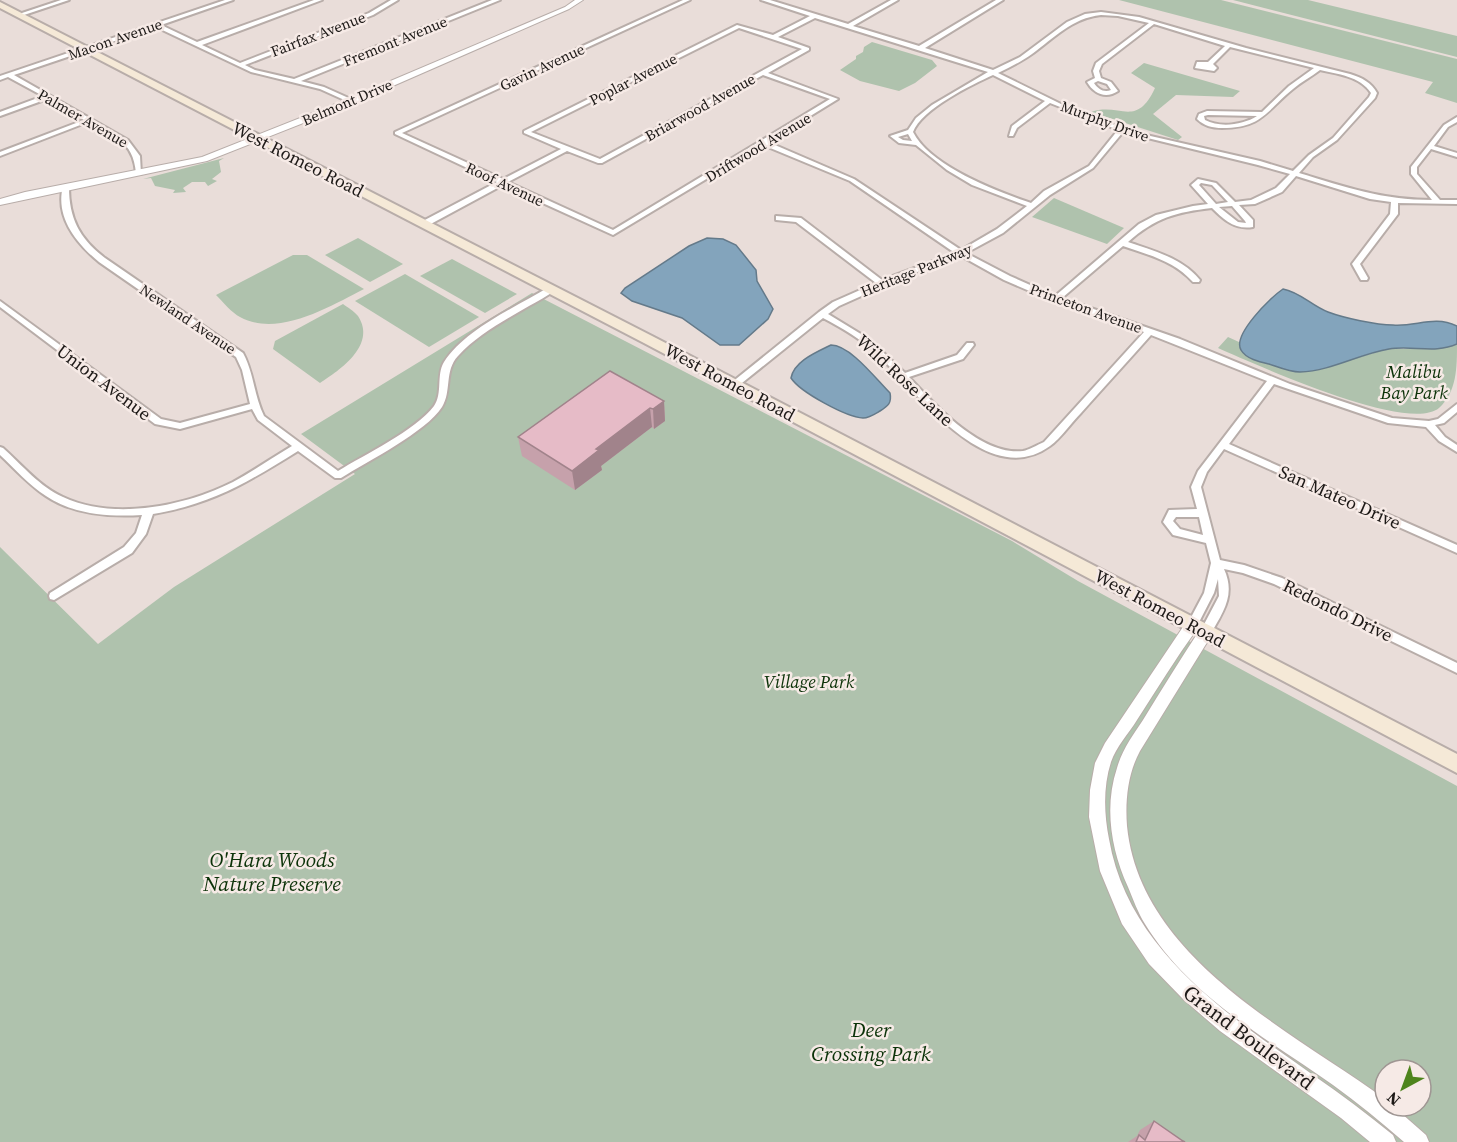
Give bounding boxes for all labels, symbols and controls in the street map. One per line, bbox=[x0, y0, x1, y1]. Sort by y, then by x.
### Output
street label: Fairfax Avenue bbox=[268, 6, 369, 62]
street label: Fremont Avenue bbox=[340, 10, 451, 71]
street label: Macon Avenue bbox=[65, 13, 165, 65]
street label: Gavin Avenue bbox=[496, 38, 588, 96]
street label: Poplar Avenue bbox=[585, 48, 681, 110]
street label: Briarwood Avenue bbox=[641, 68, 759, 146]
street label: Belmont Drive bbox=[298, 73, 396, 131]
street label: Palmer Avenue bbox=[34, 84, 132, 153]
street label: Murphy Drive bbox=[1058, 95, 1153, 147]
street label: Driftwood Avenue bbox=[701, 107, 815, 187]
street label: West Romeo Road bbox=[228, 115, 368, 203]
street label: Roof Avenue bbox=[462, 157, 548, 211]
street label: Heritage Parkway bbox=[857, 238, 975, 302]
street label: Princeton Avenue bbox=[1027, 278, 1146, 338]
street label: Newland Avenue bbox=[136, 279, 240, 359]
street label: Wild Rose Lane bbox=[851, 328, 959, 432]
street label: West Romeo Road bbox=[660, 337, 800, 427]
street label: Union Avenue bbox=[51, 338, 157, 426]
park label: Malibu Bay Park bbox=[1379, 359, 1448, 405]
street label: San Mateo Drive bbox=[1275, 459, 1405, 535]
street label: West Romeo Road bbox=[1090, 563, 1230, 653]
street label: Redondo Drive bbox=[1279, 573, 1397, 647]
park label: Village Park bbox=[764, 669, 855, 694]
park label: O'Hara Woods Nature Preserve bbox=[202, 845, 341, 898]
street label: Grand Boulevard bbox=[1177, 978, 1321, 1096]
park label: Deer Crossing Park bbox=[811, 1015, 931, 1068]
north arrow bbox=[1373, 1058, 1433, 1118]
text: N bbox=[1381, 1087, 1405, 1111]

